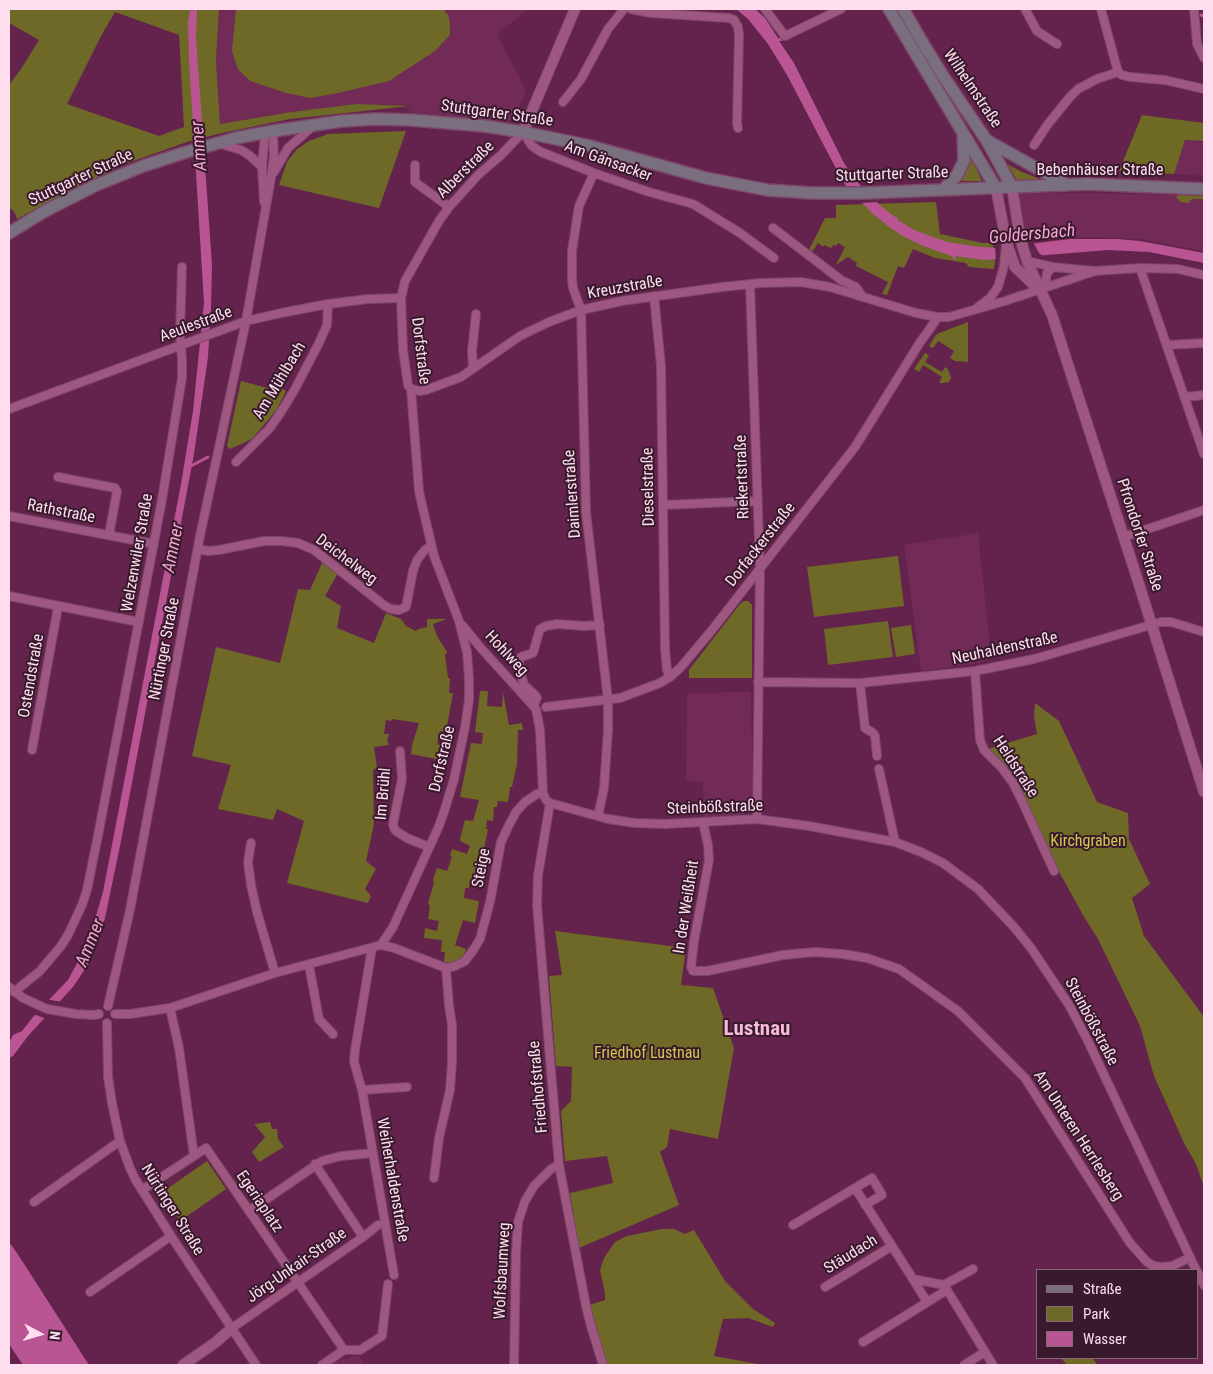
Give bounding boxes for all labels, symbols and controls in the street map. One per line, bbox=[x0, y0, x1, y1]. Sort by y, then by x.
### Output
street label: Wilhelmstraße bbox=[939, 46, 1005, 132]
street label: Stuttgarter Straße bbox=[440, 97, 554, 131]
water label: Ammer bbox=[187, 120, 213, 172]
street label: Alberstraße bbox=[433, 137, 499, 203]
street label: Am Gänsacker bbox=[562, 137, 654, 187]
street label: Stuttgarter Straße bbox=[26, 145, 136, 211]
street label: Bebenhäuser Straße bbox=[1037, 161, 1163, 181]
street label: Stuttgarter Straße bbox=[835, 163, 949, 187]
water label: Goldersbach bbox=[988, 220, 1076, 250]
street label: Kreuzstraße bbox=[586, 272, 664, 304]
street label: Aeulestraße bbox=[157, 303, 235, 347]
street label: Dorfstraße bbox=[406, 316, 434, 386]
street label: Am Mühlbach bbox=[249, 339, 311, 423]
street label: Riekertstraße bbox=[732, 435, 754, 519]
street label: Dieselstraße bbox=[639, 447, 659, 527]
street label: Daimlerstraße bbox=[560, 449, 586, 539]
street label: Pfrondorfer Straße bbox=[1112, 476, 1166, 594]
street label: Welzenwiler Straße bbox=[118, 492, 158, 614]
street label: Rathstraße bbox=[25, 496, 97, 528]
street label: Dorfackerstraße bbox=[722, 499, 800, 591]
water label: Ammer bbox=[159, 521, 189, 575]
street label: Deichelweg bbox=[311, 531, 381, 589]
street label: Nürtinger Straße bbox=[146, 596, 184, 702]
street label: Hohlweg bbox=[480, 627, 532, 681]
street label: Neuhaldenstraße bbox=[950, 628, 1060, 670]
street label: Ostendstraße bbox=[15, 633, 49, 719]
street label: Dorfstraße bbox=[426, 724, 460, 794]
street label: Heldstraße bbox=[988, 733, 1042, 801]
street label: Im Brühl bbox=[372, 767, 396, 821]
street label: Steinbößstraße bbox=[667, 797, 763, 819]
park label: Kirchgraben bbox=[1050, 832, 1126, 852]
street label: Steige bbox=[469, 847, 495, 889]
street label: In der Weißheit bbox=[670, 859, 704, 955]
water label: Ammer bbox=[72, 916, 110, 970]
street label: Steinbößstraße bbox=[1060, 975, 1122, 1069]
district label: Lustnau bbox=[724, 1017, 790, 1043]
street label: Friedhofstraße bbox=[525, 1040, 553, 1134]
park label: Friedhof Lustnau bbox=[594, 1044, 700, 1064]
street label: Am Unteren Herrlesberg bbox=[1029, 1067, 1127, 1205]
street label: Weiherhaldenstraße bbox=[372, 1116, 412, 1244]
street label: Nürtinger Straße bbox=[136, 1161, 208, 1259]
street label: Egeriaplatz bbox=[231, 1167, 287, 1237]
street label: Wolfsbaumweg bbox=[491, 1222, 515, 1320]
street label: Jörg-Unkair-Straße bbox=[243, 1224, 351, 1308]
street label: Stäudach bbox=[821, 1231, 881, 1279]
legend bbox=[1036, 1269, 1198, 1359]
text: Straße bbox=[1083, 1280, 1122, 1298]
text: Park bbox=[1083, 1305, 1110, 1323]
north arrow bbox=[15, 1309, 65, 1359]
text: N bbox=[47, 1330, 63, 1341]
text: Wasser bbox=[1083, 1330, 1127, 1348]

